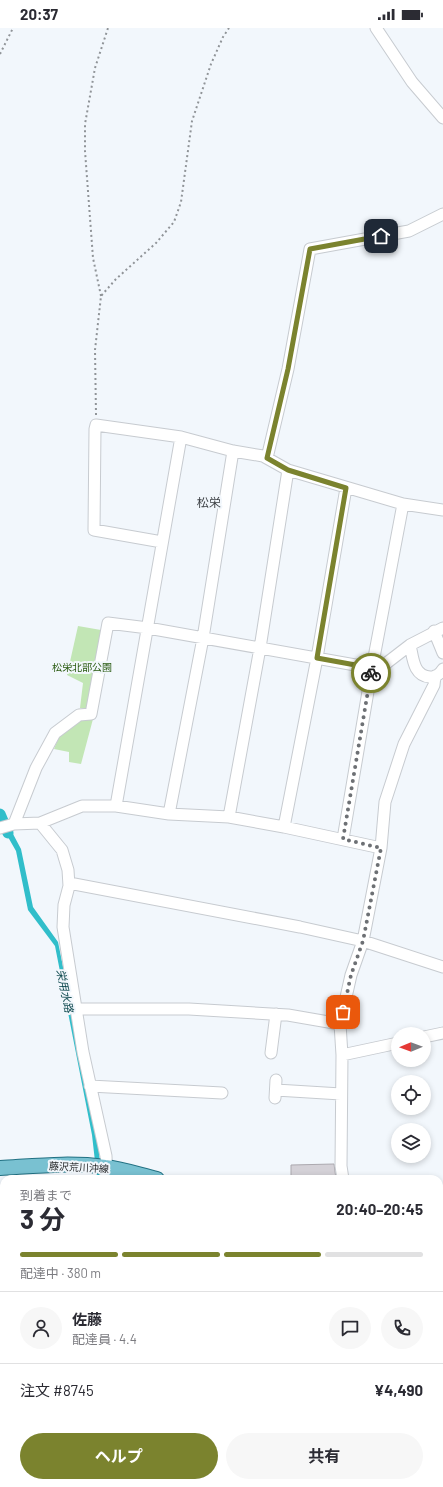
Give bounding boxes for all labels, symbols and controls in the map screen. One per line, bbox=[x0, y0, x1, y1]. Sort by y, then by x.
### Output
text: 20:37 bbox=[20, 5, 58, 23]
pin bbox=[364, 219, 398, 253]
icon: home bbox=[370, 225, 392, 247]
district label: 松栄 bbox=[197, 495, 221, 509]
courier bbox=[351, 653, 391, 693]
park label: 松栄北部公園 bbox=[52, 661, 112, 673]
icon: bike bbox=[360, 662, 382, 684]
water label: 栄用水路 bbox=[55, 968, 77, 1015]
pin bbox=[326, 995, 360, 1029]
icon: bag bbox=[332, 1001, 354, 1023]
north arrow bbox=[391, 1027, 431, 1067]
map controls bbox=[391, 1027, 431, 1163]
button: locate bbox=[391, 1075, 431, 1115]
button: layers bbox=[391, 1123, 431, 1163]
street label: 藤沢荒川沖線 bbox=[49, 1159, 109, 1175]
text: 到着まで bbox=[20, 1187, 72, 1203]
text: 20:40–20:45 bbox=[336, 1200, 423, 1218]
text: 3 分 bbox=[20, 1203, 65, 1234]
text: 配達中 · 380 m bbox=[20, 1265, 101, 1281]
button: person bbox=[20, 1307, 62, 1349]
button: chat bbox=[329, 1307, 371, 1349]
button: phone bbox=[381, 1307, 423, 1349]
text: 佐藤 bbox=[72, 1310, 102, 1328]
text: 配達員 · 4.4 bbox=[72, 1331, 137, 1347]
text: 注文 #8745 bbox=[20, 1381, 94, 1399]
text: ¥4,490 bbox=[374, 1381, 423, 1399]
button: ヘルプ bbox=[20, 1433, 218, 1479]
button: 共有 bbox=[226, 1433, 423, 1479]

